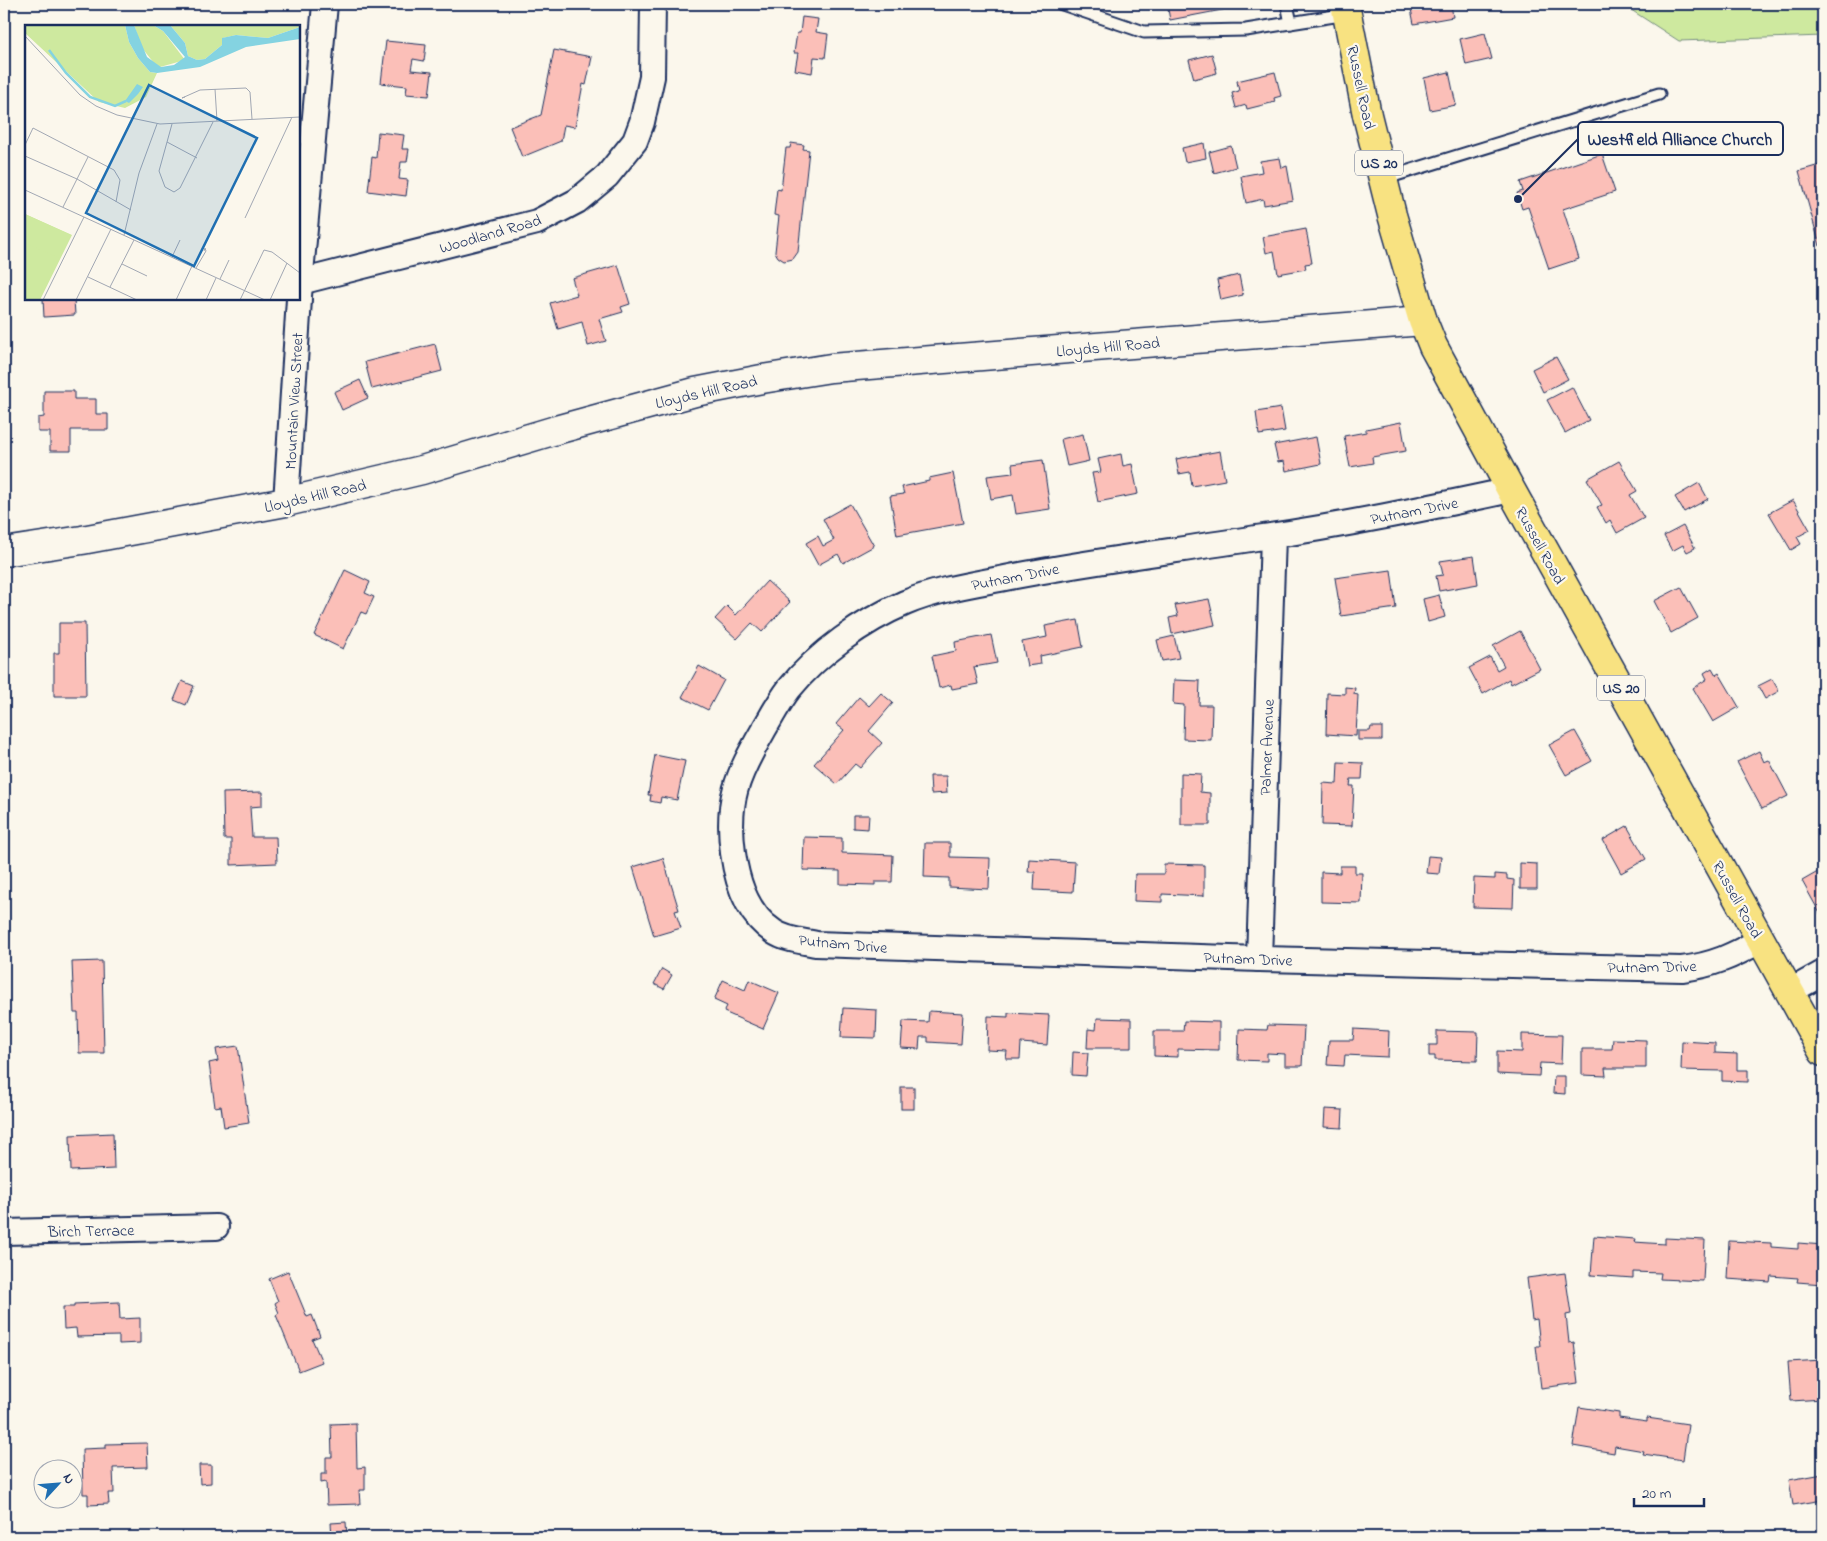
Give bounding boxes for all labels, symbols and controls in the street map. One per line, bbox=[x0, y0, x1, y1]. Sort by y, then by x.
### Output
inset map bbox=[25, 25, 300, 300]
street label: Russell Road bbox=[1339, 43, 1381, 132]
callout: Westfield Alliance Church bbox=[1578, 122, 1783, 155]
text: Westfield Alliance Church bbox=[1588, 128, 1773, 154]
road number: US 20 bbox=[1355, 150, 1403, 176]
street label: Woodland Road bbox=[437, 209, 544, 261]
street label: Mountain View Street bbox=[279, 331, 311, 470]
street label: Lloyds Hill Road bbox=[1055, 332, 1161, 364]
street label: Lloyds Hill Road bbox=[653, 370, 760, 416]
street label: Lloyds Hill Road bbox=[262, 474, 369, 520]
street label: Putnam Drive bbox=[1368, 492, 1461, 532]
street label: Russell Road bbox=[1508, 503, 1570, 589]
street label: Putnam Drive bbox=[969, 558, 1062, 598]
road number: US 20 bbox=[1597, 676, 1645, 700]
street label: Palmer Avenue bbox=[1254, 698, 1282, 795]
street label: Russell Road bbox=[1705, 857, 1767, 943]
street label: Putnam Drive bbox=[797, 929, 889, 961]
street label: Putnam Drive bbox=[1203, 946, 1294, 974]
street label: Putnam Drive bbox=[1607, 955, 1698, 981]
street label: Birch Terrace bbox=[47, 1219, 135, 1245]
north arrow bbox=[32, 1458, 82, 1508]
text: N bbox=[57, 1470, 80, 1488]
scale bar bbox=[1634, 1476, 1704, 1508]
text: 20 m bbox=[1642, 1483, 1672, 1505]

